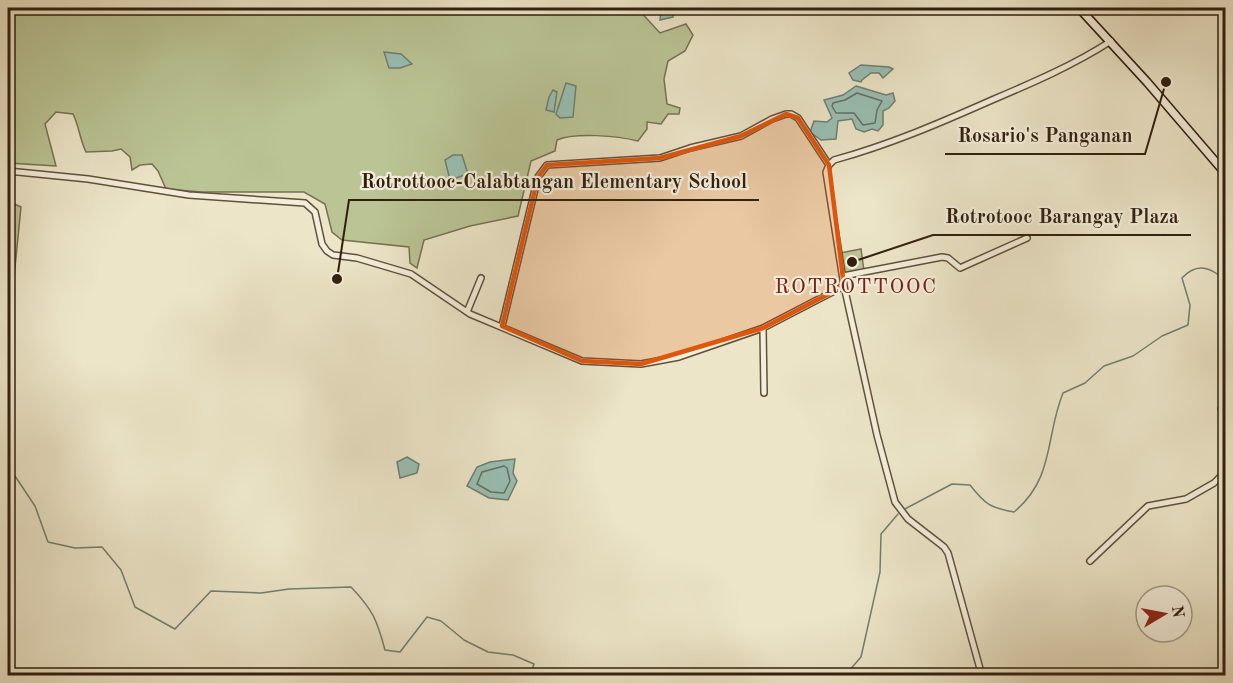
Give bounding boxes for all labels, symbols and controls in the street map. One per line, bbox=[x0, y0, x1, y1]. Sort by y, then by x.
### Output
callout: Rosario's Panganan bbox=[945, 116, 1145, 154]
text: Rosario's Panganan bbox=[957, 127, 1133, 147]
callout: Rotrottooc-Calabtangan Elementary School bbox=[349, 162, 759, 200]
text: Rotrottooc-Calabtangan Elementary School bbox=[361, 173, 747, 193]
callout: Rotrotooc Barangay Plaza bbox=[933, 197, 1191, 235]
text: Rotrotooc Barangay Plaza bbox=[945, 208, 1179, 228]
district label: ROTROTTOOC bbox=[775, 277, 937, 298]
north arrow bbox=[1134, 584, 1194, 644]
text: N bbox=[1168, 604, 1186, 620]

